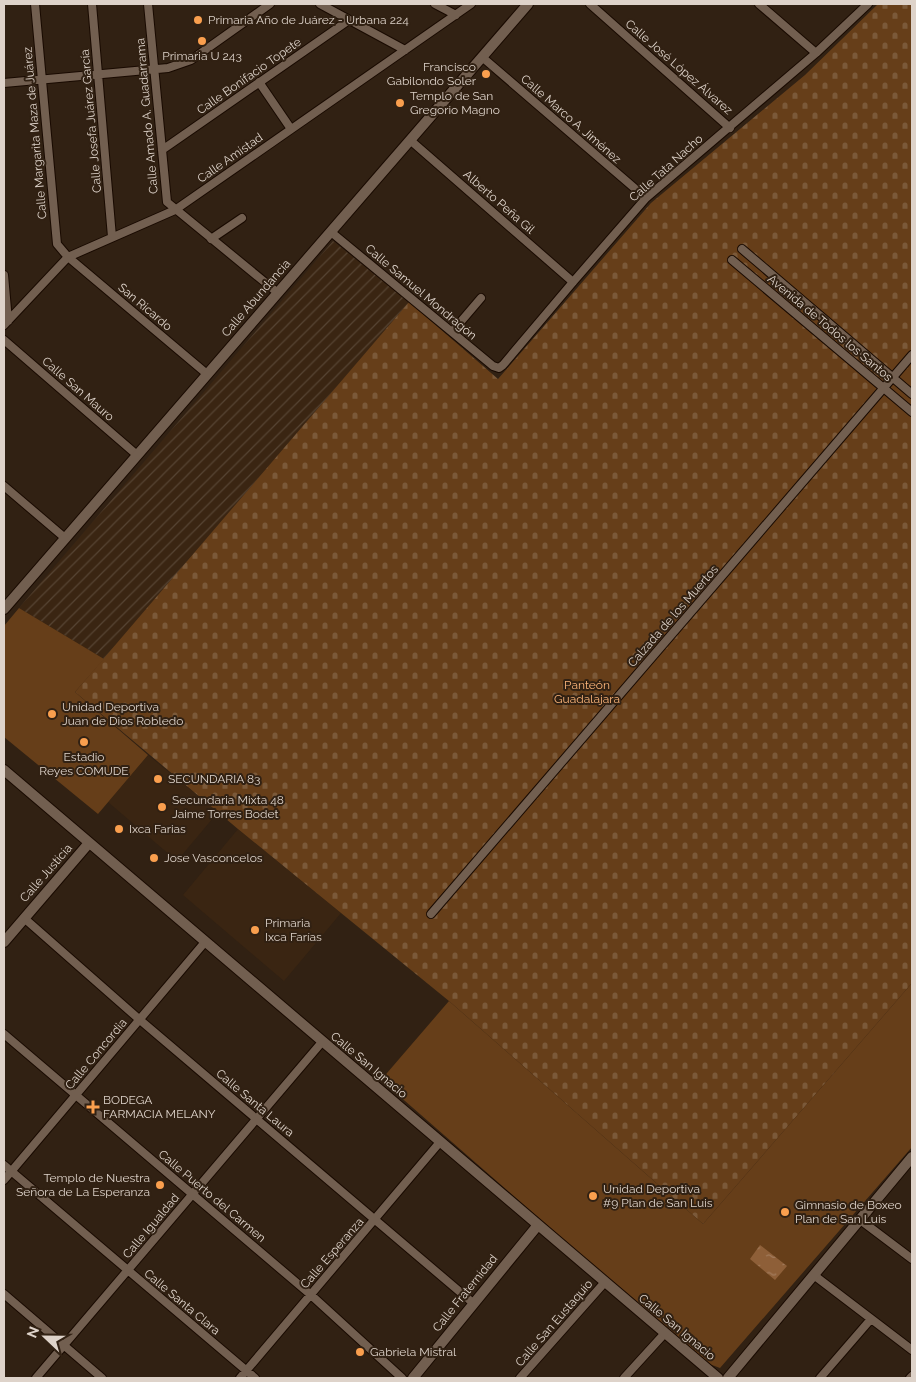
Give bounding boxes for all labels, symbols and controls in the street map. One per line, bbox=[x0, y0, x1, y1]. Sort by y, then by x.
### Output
place label: Primaria Año de Juárez - Urbana 224 bbox=[208, 13, 409, 27]
marker: Primaria Año de Juárez - Urbana 224 bbox=[192, 14, 204, 26]
street label: Calle José López Álvarez bbox=[622, 17, 736, 117]
street label: Calle Bonifacio Topete bbox=[194, 35, 304, 117]
marker: Primaria U 243 bbox=[196, 35, 208, 47]
street label: Calle Amado A. Guadarrama bbox=[133, 38, 161, 194]
street label: Calle Margarita Maza de Juárez bbox=[20, 46, 50, 220]
street label: Calle Josefa Juárez García bbox=[78, 49, 104, 193]
place label: Primaria U 243 bbox=[162, 49, 242, 63]
place label: Francisco Gabilondo Soler bbox=[387, 60, 477, 88]
marker: Francisco Gabilondo Soler bbox=[480, 68, 492, 80]
street label: Calle Marco A. Jiménez bbox=[518, 72, 624, 166]
place label: Templo de San Gregorio Magno bbox=[410, 89, 500, 117]
marker: Templo de San Gregorio Magno bbox=[394, 97, 406, 109]
street label: Calle Amistad bbox=[195, 130, 265, 186]
street label: Calle Tata Nacho bbox=[626, 131, 706, 205]
street label: Alberto Peña Gil bbox=[461, 167, 538, 237]
street label: Calle Samuel Mondragón bbox=[363, 241, 479, 343]
street label: Calle Abundancia bbox=[219, 257, 293, 339]
street label: Avenida de Todos los Santos bbox=[765, 272, 895, 384]
street label: San Ricardo bbox=[115, 280, 175, 334]
street label: Calle San Mauro bbox=[39, 354, 117, 424]
street label: Calzada de los Muertos bbox=[625, 562, 721, 670]
park label: Panteón Guadalajara bbox=[554, 678, 620, 706]
place label: Unidad Deportiva Juan de Dios Robledo bbox=[62, 700, 183, 728]
marker: Unidad Deportiva Juan de Dios Robledo bbox=[46, 708, 58, 720]
marker: Estadio Reyes COMUDE bbox=[78, 736, 90, 748]
place label: Estadio Reyes COMUDE bbox=[39, 750, 129, 778]
place label: SECUNDARIA 83 bbox=[168, 772, 261, 786]
marker: SECUNDARIA 83 bbox=[152, 773, 164, 785]
place label: Secundaria Mixta 48 Jaime Torres Bodet bbox=[172, 793, 284, 821]
marker: Secundaria Mixta 48 Jaime Torres Bodet bbox=[156, 801, 168, 813]
place label: Ixca Farias bbox=[129, 822, 186, 836]
marker: Ixca Farias bbox=[113, 823, 125, 835]
street label: Calle Justicia bbox=[17, 841, 75, 905]
place label: Jose Vasconcelos bbox=[164, 851, 263, 865]
marker: Jose Vasconcelos bbox=[148, 852, 160, 864]
place label: Primaria Ixca Farías bbox=[265, 916, 322, 944]
marker: Primaria Ixca Farías bbox=[249, 924, 261, 936]
street label: Calle Concordia bbox=[62, 1016, 130, 1092]
street label: Calle San Ignacio bbox=[328, 1029, 410, 1101]
street label: Calle Santa Laura bbox=[213, 1066, 297, 1140]
place label: BODEGA FARMACIA MELANY bbox=[103, 1093, 216, 1121]
marker: BODEGA FARMACIA MELANY bbox=[87, 1101, 99, 1113]
street label: Calle Puerto del Carmen bbox=[155, 1147, 269, 1245]
place label: Templo de Nuestra Señora de La Esperanza bbox=[16, 1171, 150, 1199]
marker: Templo de Nuestra Señora de La Esperanza bbox=[154, 1179, 166, 1191]
place label: Unidad Deportiva #9 Plan de San Luis bbox=[603, 1182, 713, 1210]
marker: Unidad Deportiva #9 Plan de San Luis bbox=[587, 1190, 599, 1202]
street label: Calle Igualdad bbox=[120, 1191, 182, 1261]
place label: Gimnasio de Boxeo Plan de San Luis bbox=[795, 1198, 902, 1226]
marker: Gimnasio de Boxeo Plan de San Luis bbox=[779, 1206, 791, 1218]
street label: Calle Esperanza bbox=[297, 1215, 367, 1291]
street label: Calle Fraternidad bbox=[430, 1252, 500, 1334]
street label: Calle Santa Clara bbox=[141, 1266, 223, 1338]
street label: Calle San Eustaquio bbox=[513, 1277, 595, 1369]
street label: Calle San Ignacio bbox=[636, 1291, 718, 1363]
north arrow bbox=[20, 1312, 70, 1362]
text: N bbox=[24, 1324, 42, 1340]
place label: Gabriela Mistral bbox=[370, 1345, 457, 1359]
marker: Gabriela Mistral bbox=[354, 1346, 366, 1358]

